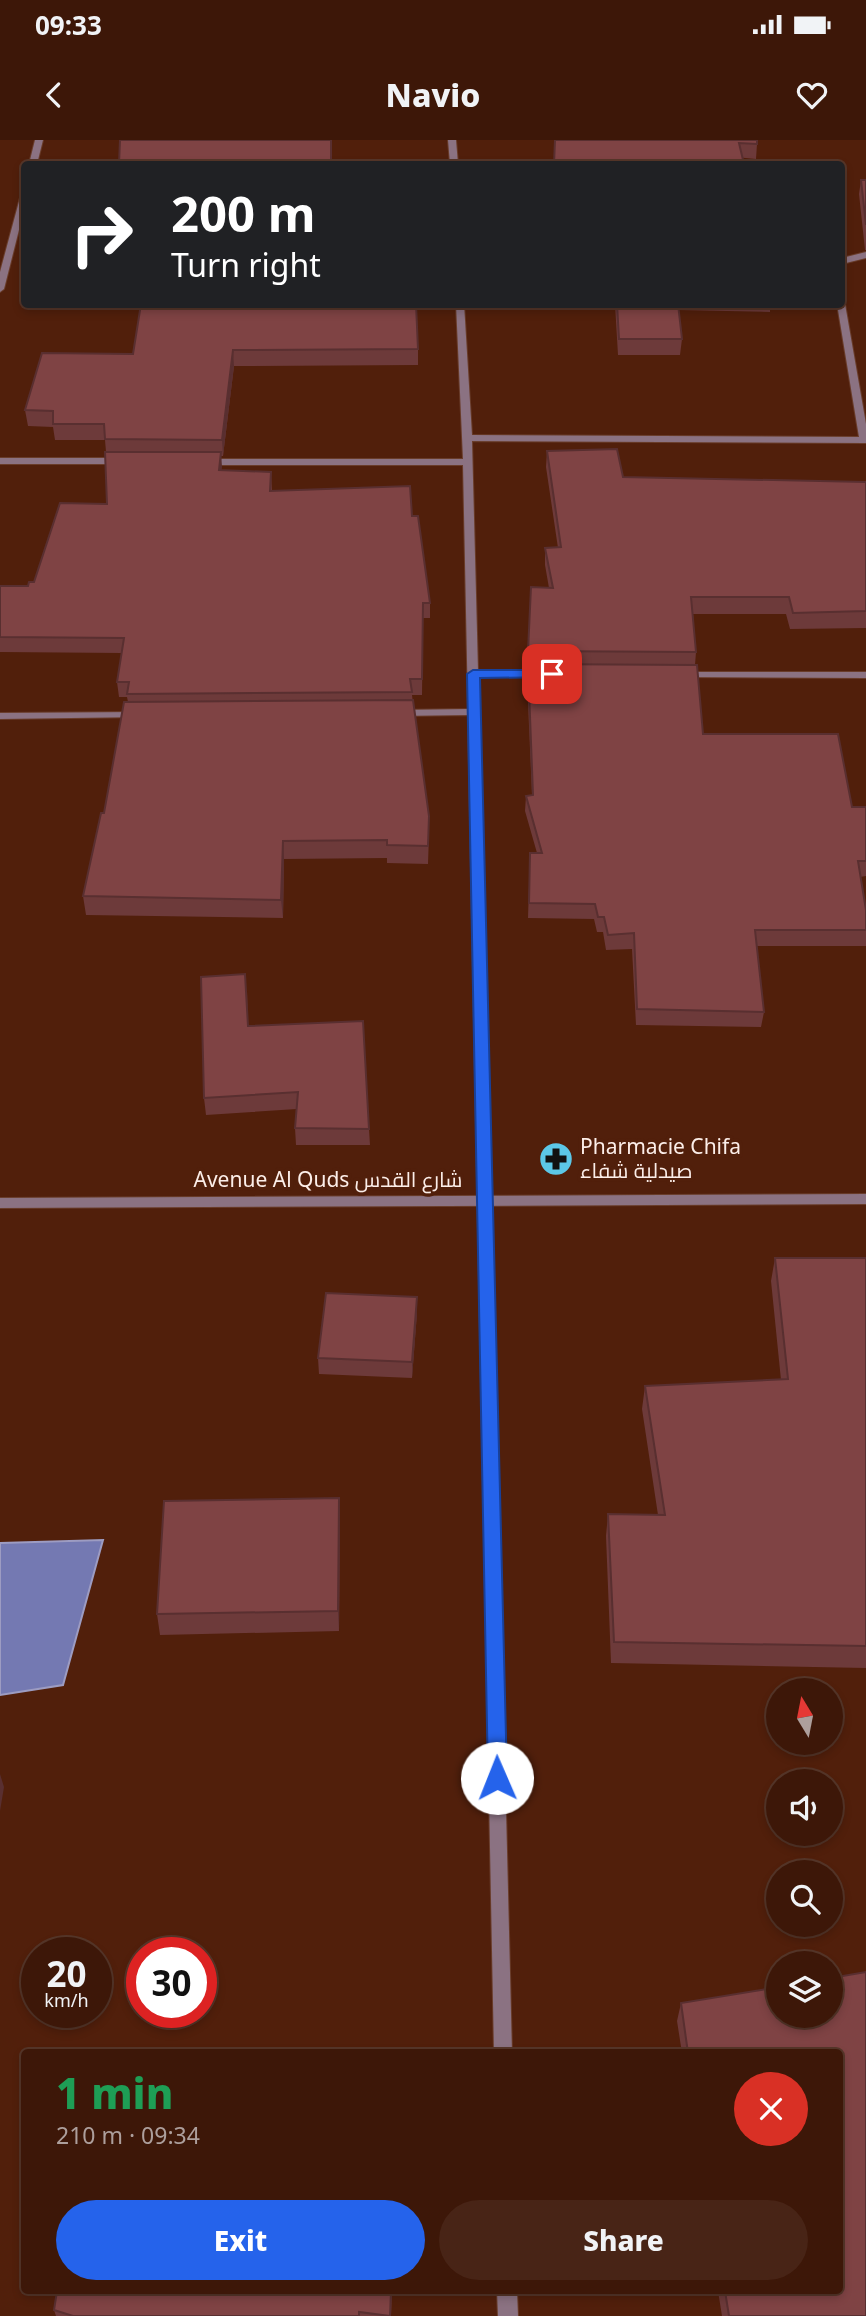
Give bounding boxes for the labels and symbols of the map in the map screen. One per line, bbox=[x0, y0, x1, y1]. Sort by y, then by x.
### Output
pin bbox=[522, 644, 582, 704]
place label: Pharmacie Chifa صيدلية شفاء bbox=[580, 1132, 741, 1184]
pharmacy icon: Pharmacie Chifa صيدلية شفاء bbox=[537, 1140, 575, 1178]
street label: Avenue Al Quds شارع القدس bbox=[194, 1165, 462, 1194]
north arrow bbox=[766, 1678, 844, 1755]
position arrow bbox=[460, 1741, 534, 1815]
speed limit sign: 30 bbox=[126, 1937, 217, 2028]

